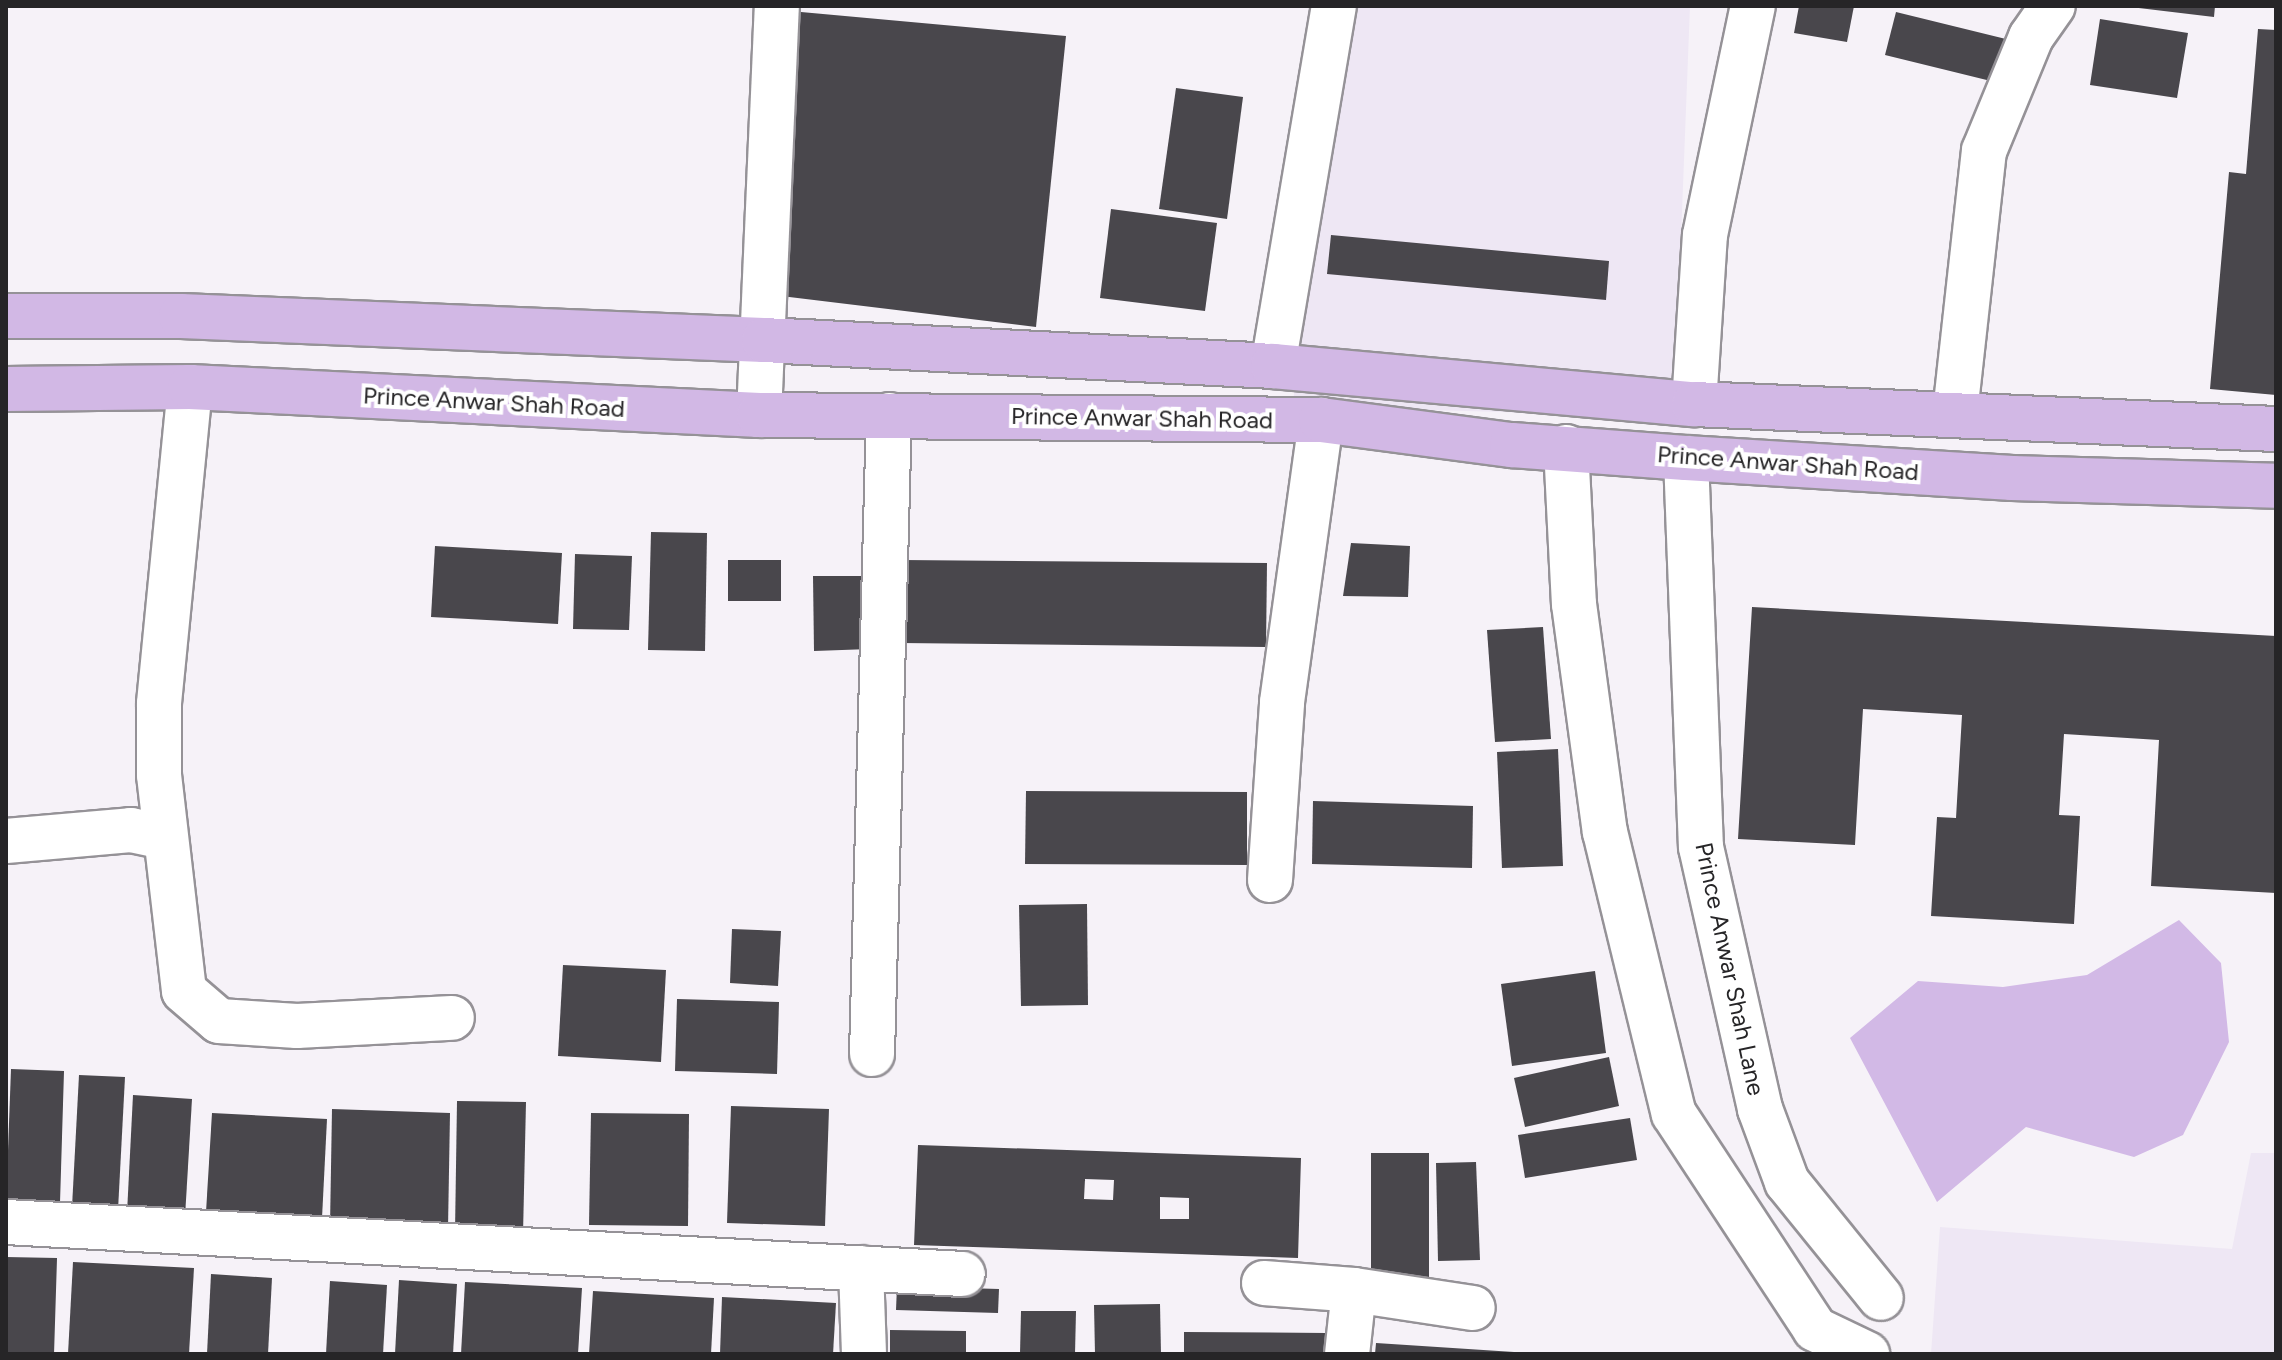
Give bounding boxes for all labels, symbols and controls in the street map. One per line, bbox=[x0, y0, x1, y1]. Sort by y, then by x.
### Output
street label: Prince Anwar Shah Road bbox=[362, 381, 626, 423]
street label: Prince Anwar Shah Road bbox=[1011, 401, 1273, 435]
street label: Prince Anwar Shah Road bbox=[1656, 439, 1920, 487]
street label: Prince Anwar Shah Lane bbox=[1689, 840, 1771, 1098]

